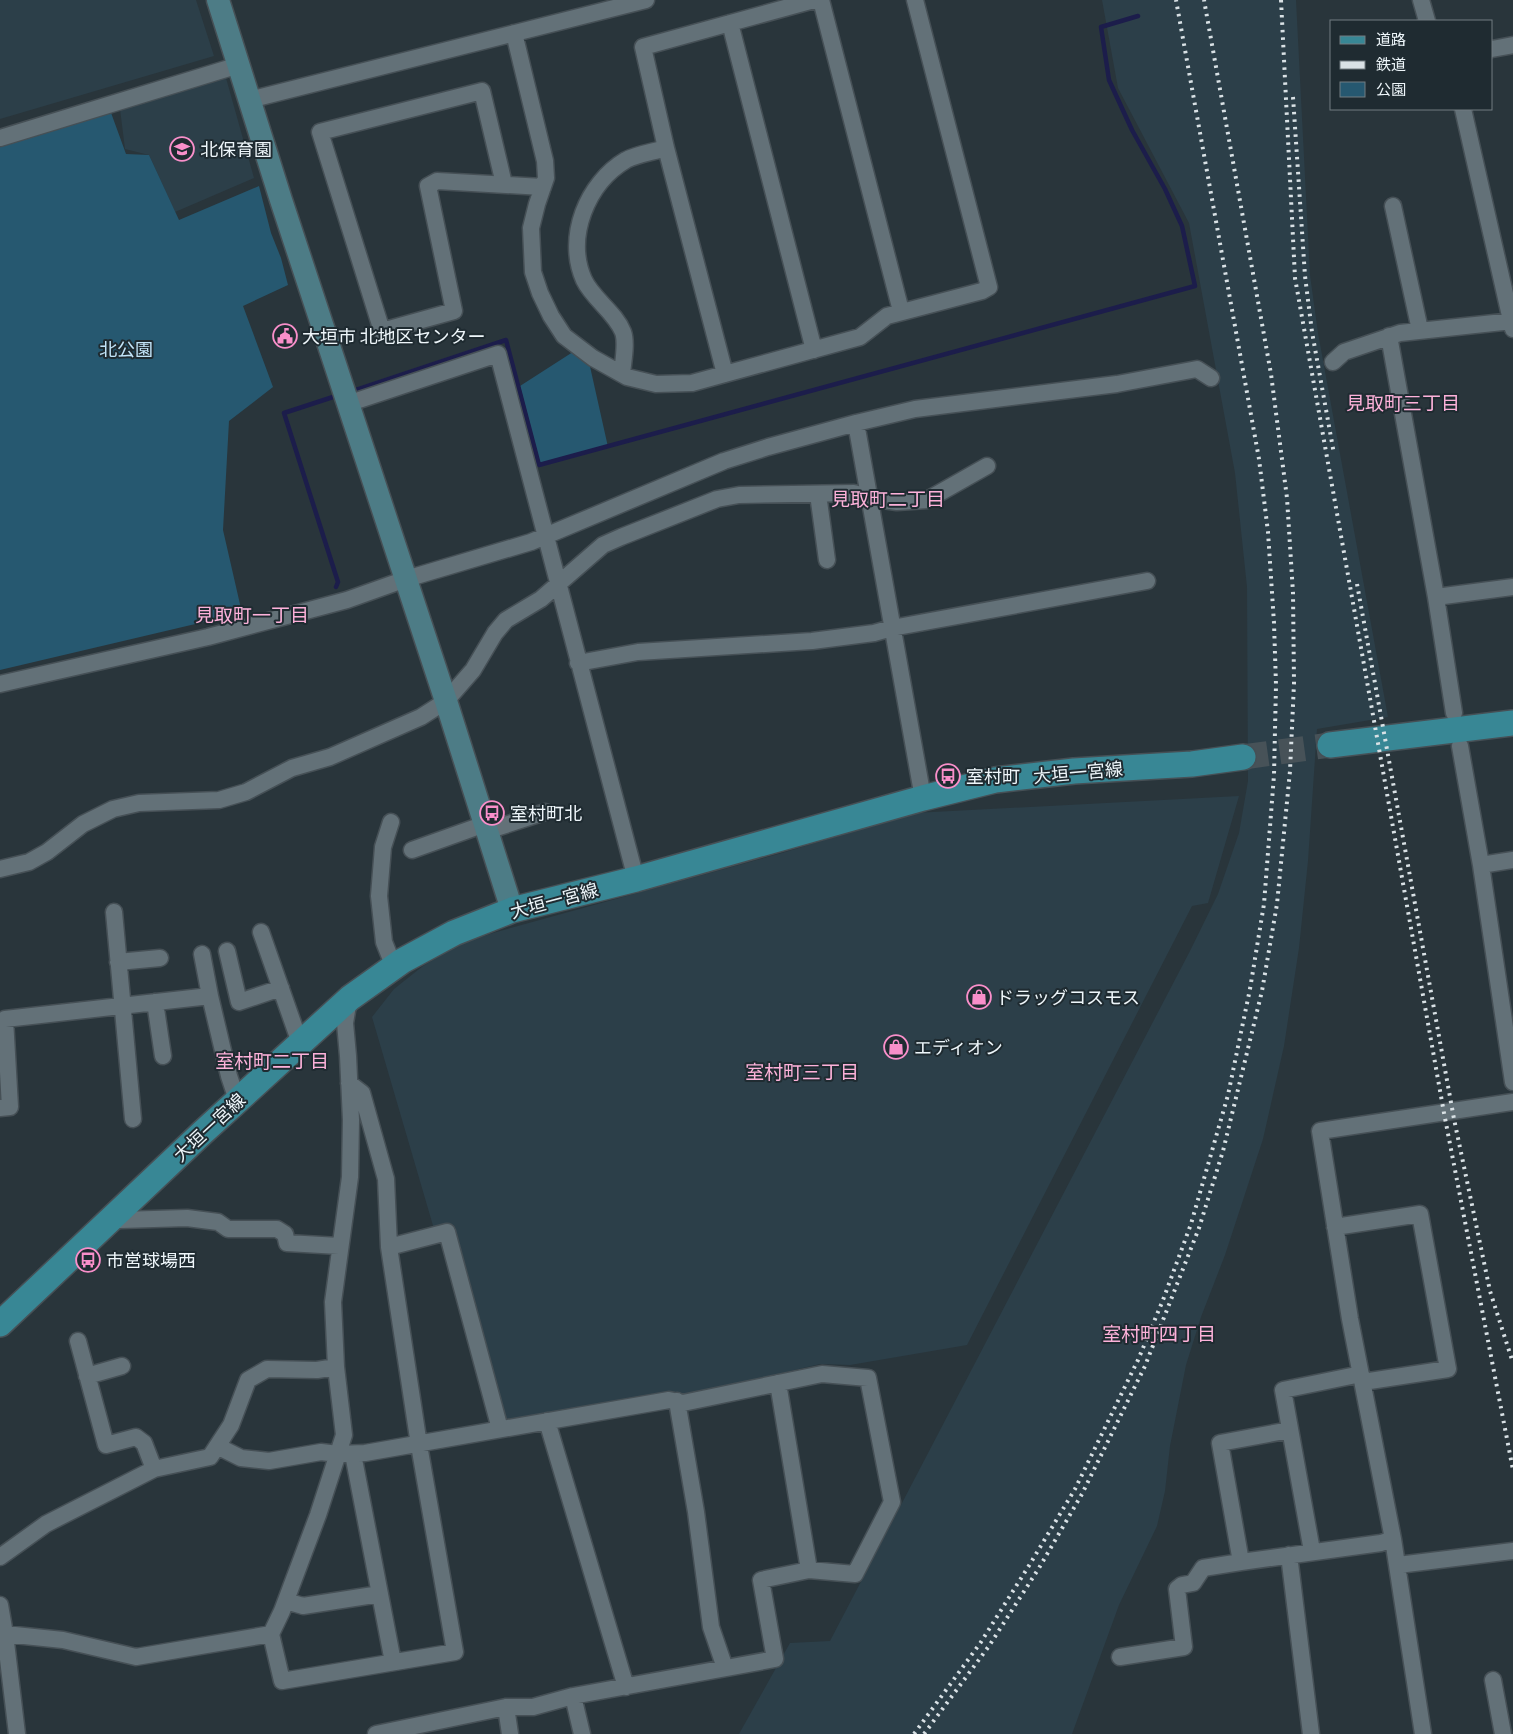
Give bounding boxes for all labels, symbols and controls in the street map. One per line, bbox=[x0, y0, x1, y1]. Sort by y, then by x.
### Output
legend bbox=[1330, 20, 1493, 110]
text: 道路 bbox=[1376, 29, 1406, 50]
text: 鉄道 bbox=[1376, 54, 1406, 75]
text: 公園 bbox=[1376, 79, 1406, 100]
school or university icon: 北保育園 bbox=[169, 136, 195, 162]
place label: 北保育園 bbox=[200, 137, 272, 161]
public building icon: 大垣市 北地区センター bbox=[272, 323, 298, 349]
place label: 大垣市 北地区センター bbox=[302, 324, 486, 348]
park label: 北公園 bbox=[99, 337, 153, 361]
district label: 見取町三丁目 bbox=[1346, 390, 1460, 416]
district label: 見取町二丁目 bbox=[831, 486, 945, 512]
district label: 見取町一丁目 bbox=[195, 602, 309, 628]
street label: 大垣一宮線 bbox=[1032, 756, 1124, 788]
bus stop icon: 室村町 bbox=[935, 763, 961, 789]
place label: 室村町 bbox=[966, 764, 1020, 788]
bus stop icon: 室村町北 bbox=[479, 800, 505, 826]
place label: 室村町北 bbox=[510, 801, 582, 825]
street label: 大垣一宮線 bbox=[507, 877, 601, 923]
shop icon: ドラッグコスモス bbox=[966, 984, 992, 1010]
place label: ドラッグコスモス bbox=[996, 985, 1140, 1009]
shop icon: エディオン bbox=[883, 1034, 909, 1060]
place label: エディオン bbox=[914, 1035, 1003, 1059]
district label: 室村町二丁目 bbox=[215, 1048, 329, 1074]
district label: 室村町三丁目 bbox=[745, 1059, 859, 1085]
street label: 大垣一宮線 bbox=[168, 1088, 250, 1166]
bus stop icon: 市営球場西 bbox=[75, 1247, 101, 1273]
place label: 市営球場西 bbox=[106, 1248, 196, 1272]
district label: 室村町四丁目 bbox=[1102, 1321, 1216, 1347]

